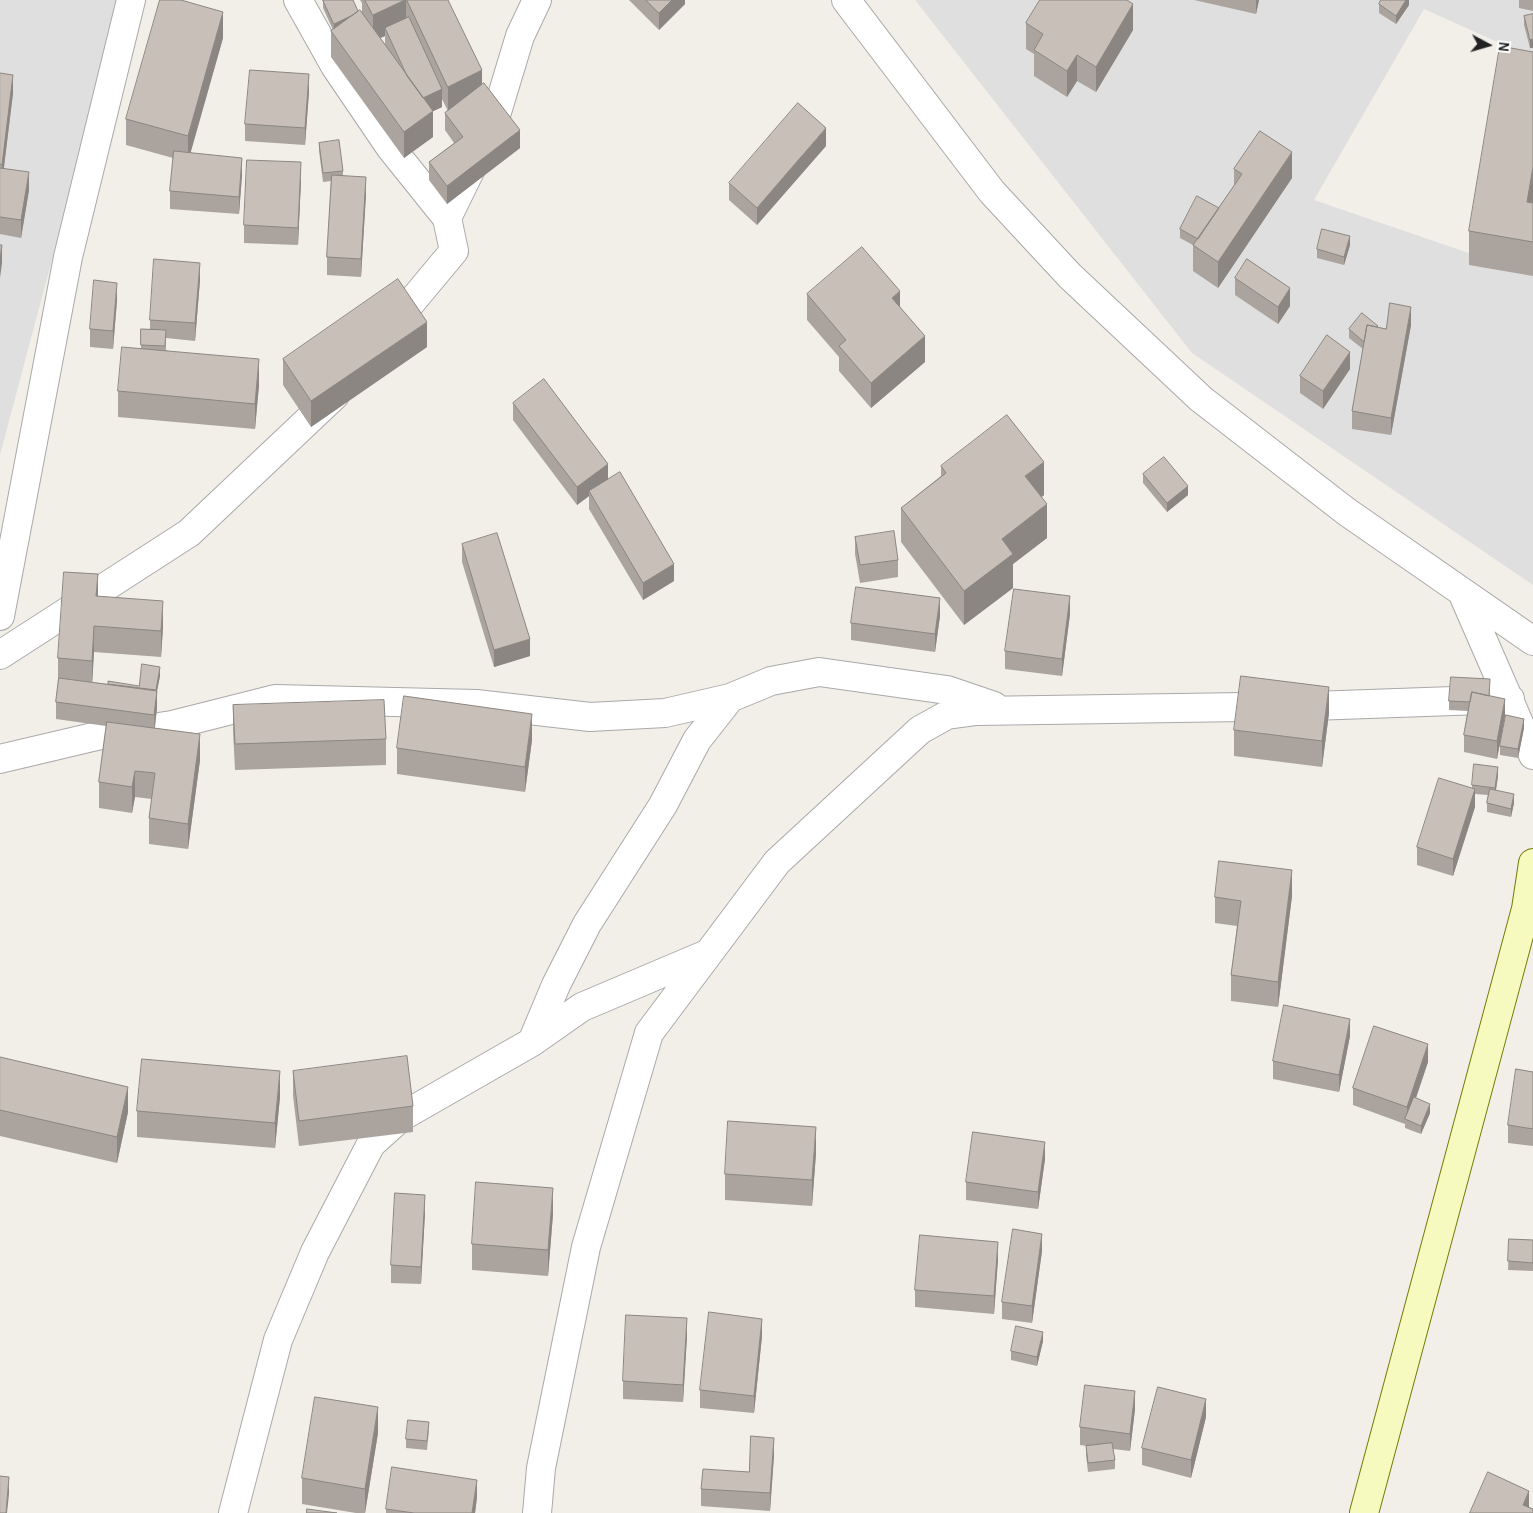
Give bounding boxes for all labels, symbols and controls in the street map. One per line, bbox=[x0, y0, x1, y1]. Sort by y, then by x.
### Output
north arrow bbox=[1463, 20, 1513, 70]
text: N bbox=[1495, 41, 1510, 52]

